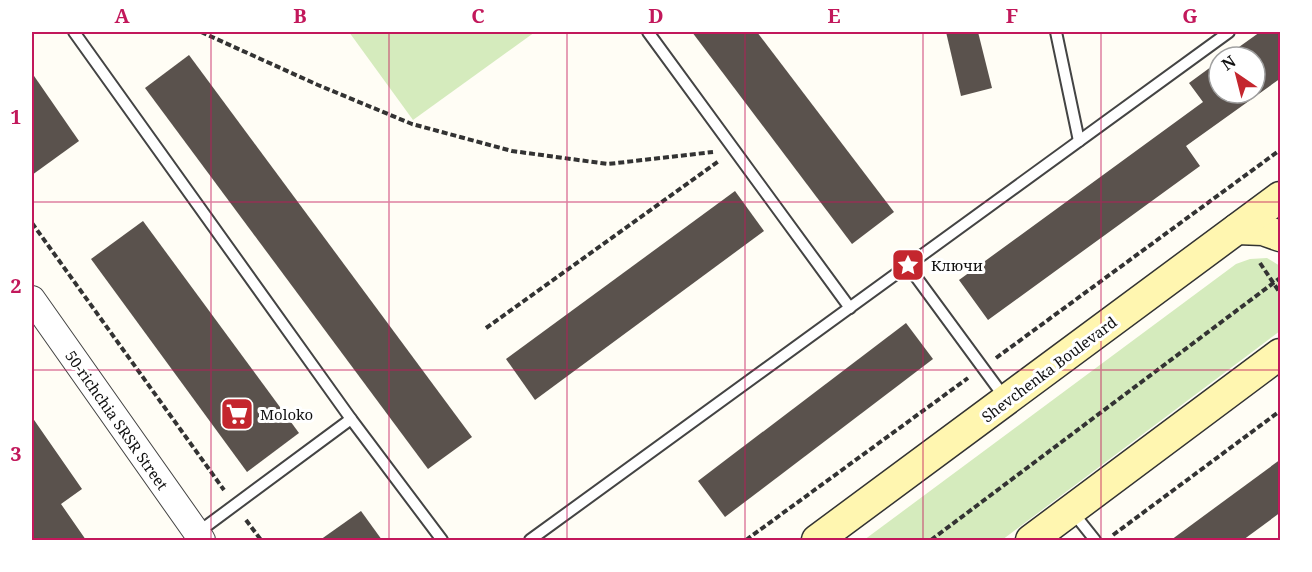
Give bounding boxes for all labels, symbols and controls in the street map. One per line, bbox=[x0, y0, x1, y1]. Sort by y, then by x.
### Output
text: A bbox=[114, 2, 130, 29]
text: B bbox=[293, 2, 307, 29]
text: C bbox=[471, 2, 485, 29]
text: D bbox=[648, 2, 664, 29]
text: E bbox=[827, 2, 841, 29]
text: F bbox=[1006, 2, 1018, 29]
text: G bbox=[1182, 2, 1198, 29]
north arrow bbox=[1207, 45, 1267, 105]
text: N bbox=[1217, 50, 1240, 75]
text: 1 bbox=[10, 103, 22, 130]
place icon: Ключи bbox=[890, 247, 926, 283]
place label: Ключи bbox=[931, 255, 983, 275]
text: 2 bbox=[10, 272, 22, 299]
street label: Shevchenka Boulevard bbox=[977, 312, 1121, 426]
street label: 50-richchia SRSR Street bbox=[61, 346, 173, 494]
supermarket icon: Moloko bbox=[219, 396, 255, 432]
place label: Moloko bbox=[260, 404, 313, 424]
text: 3 bbox=[10, 440, 22, 467]

